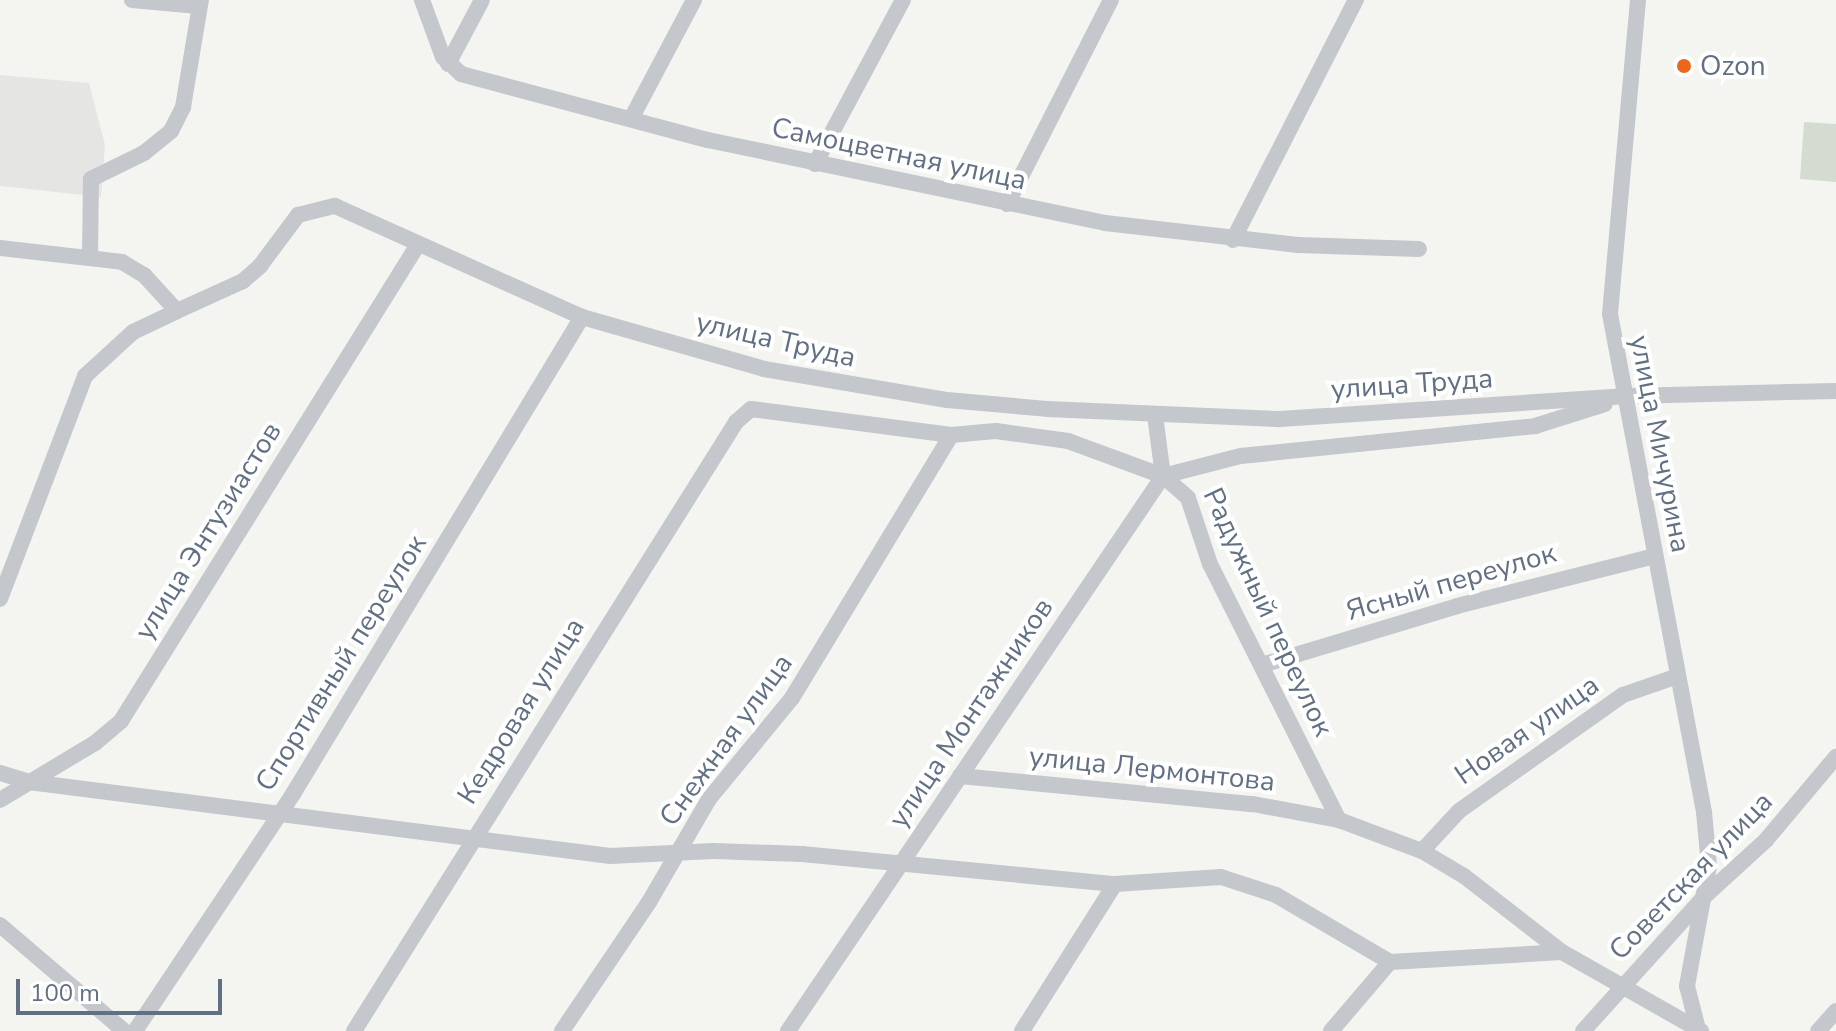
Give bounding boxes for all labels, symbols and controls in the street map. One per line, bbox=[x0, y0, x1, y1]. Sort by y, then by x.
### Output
place label: Ozon bbox=[1700, 49, 1766, 83]
marker: Ozon bbox=[1675, 57, 1693, 75]
street label: Самоцветная улица bbox=[769, 111, 1029, 197]
street label: улица Труда bbox=[693, 305, 859, 375]
street label: улица Мичурина bbox=[1623, 333, 1697, 555]
street label: улица Труда bbox=[1330, 362, 1494, 406]
street label: улица Энтузиастов bbox=[128, 416, 288, 646]
street label: Радужный переулок bbox=[1196, 483, 1340, 741]
street label: Спортивный переулок bbox=[248, 529, 434, 797]
street label: Ясный переулок bbox=[1343, 536, 1559, 628]
street label: улица Монтажников bbox=[882, 592, 1060, 834]
street label: Кедровая улица bbox=[450, 612, 592, 810]
street label: Снежная улица bbox=[652, 647, 800, 833]
street label: Новая улица bbox=[1449, 668, 1605, 792]
street label: улица Лермонтова bbox=[1027, 739, 1277, 799]
street label: Советская улица bbox=[1602, 785, 1780, 967]
scale bar bbox=[20, 963, 226, 1013]
text: 100 m bbox=[30, 977, 100, 1009]

